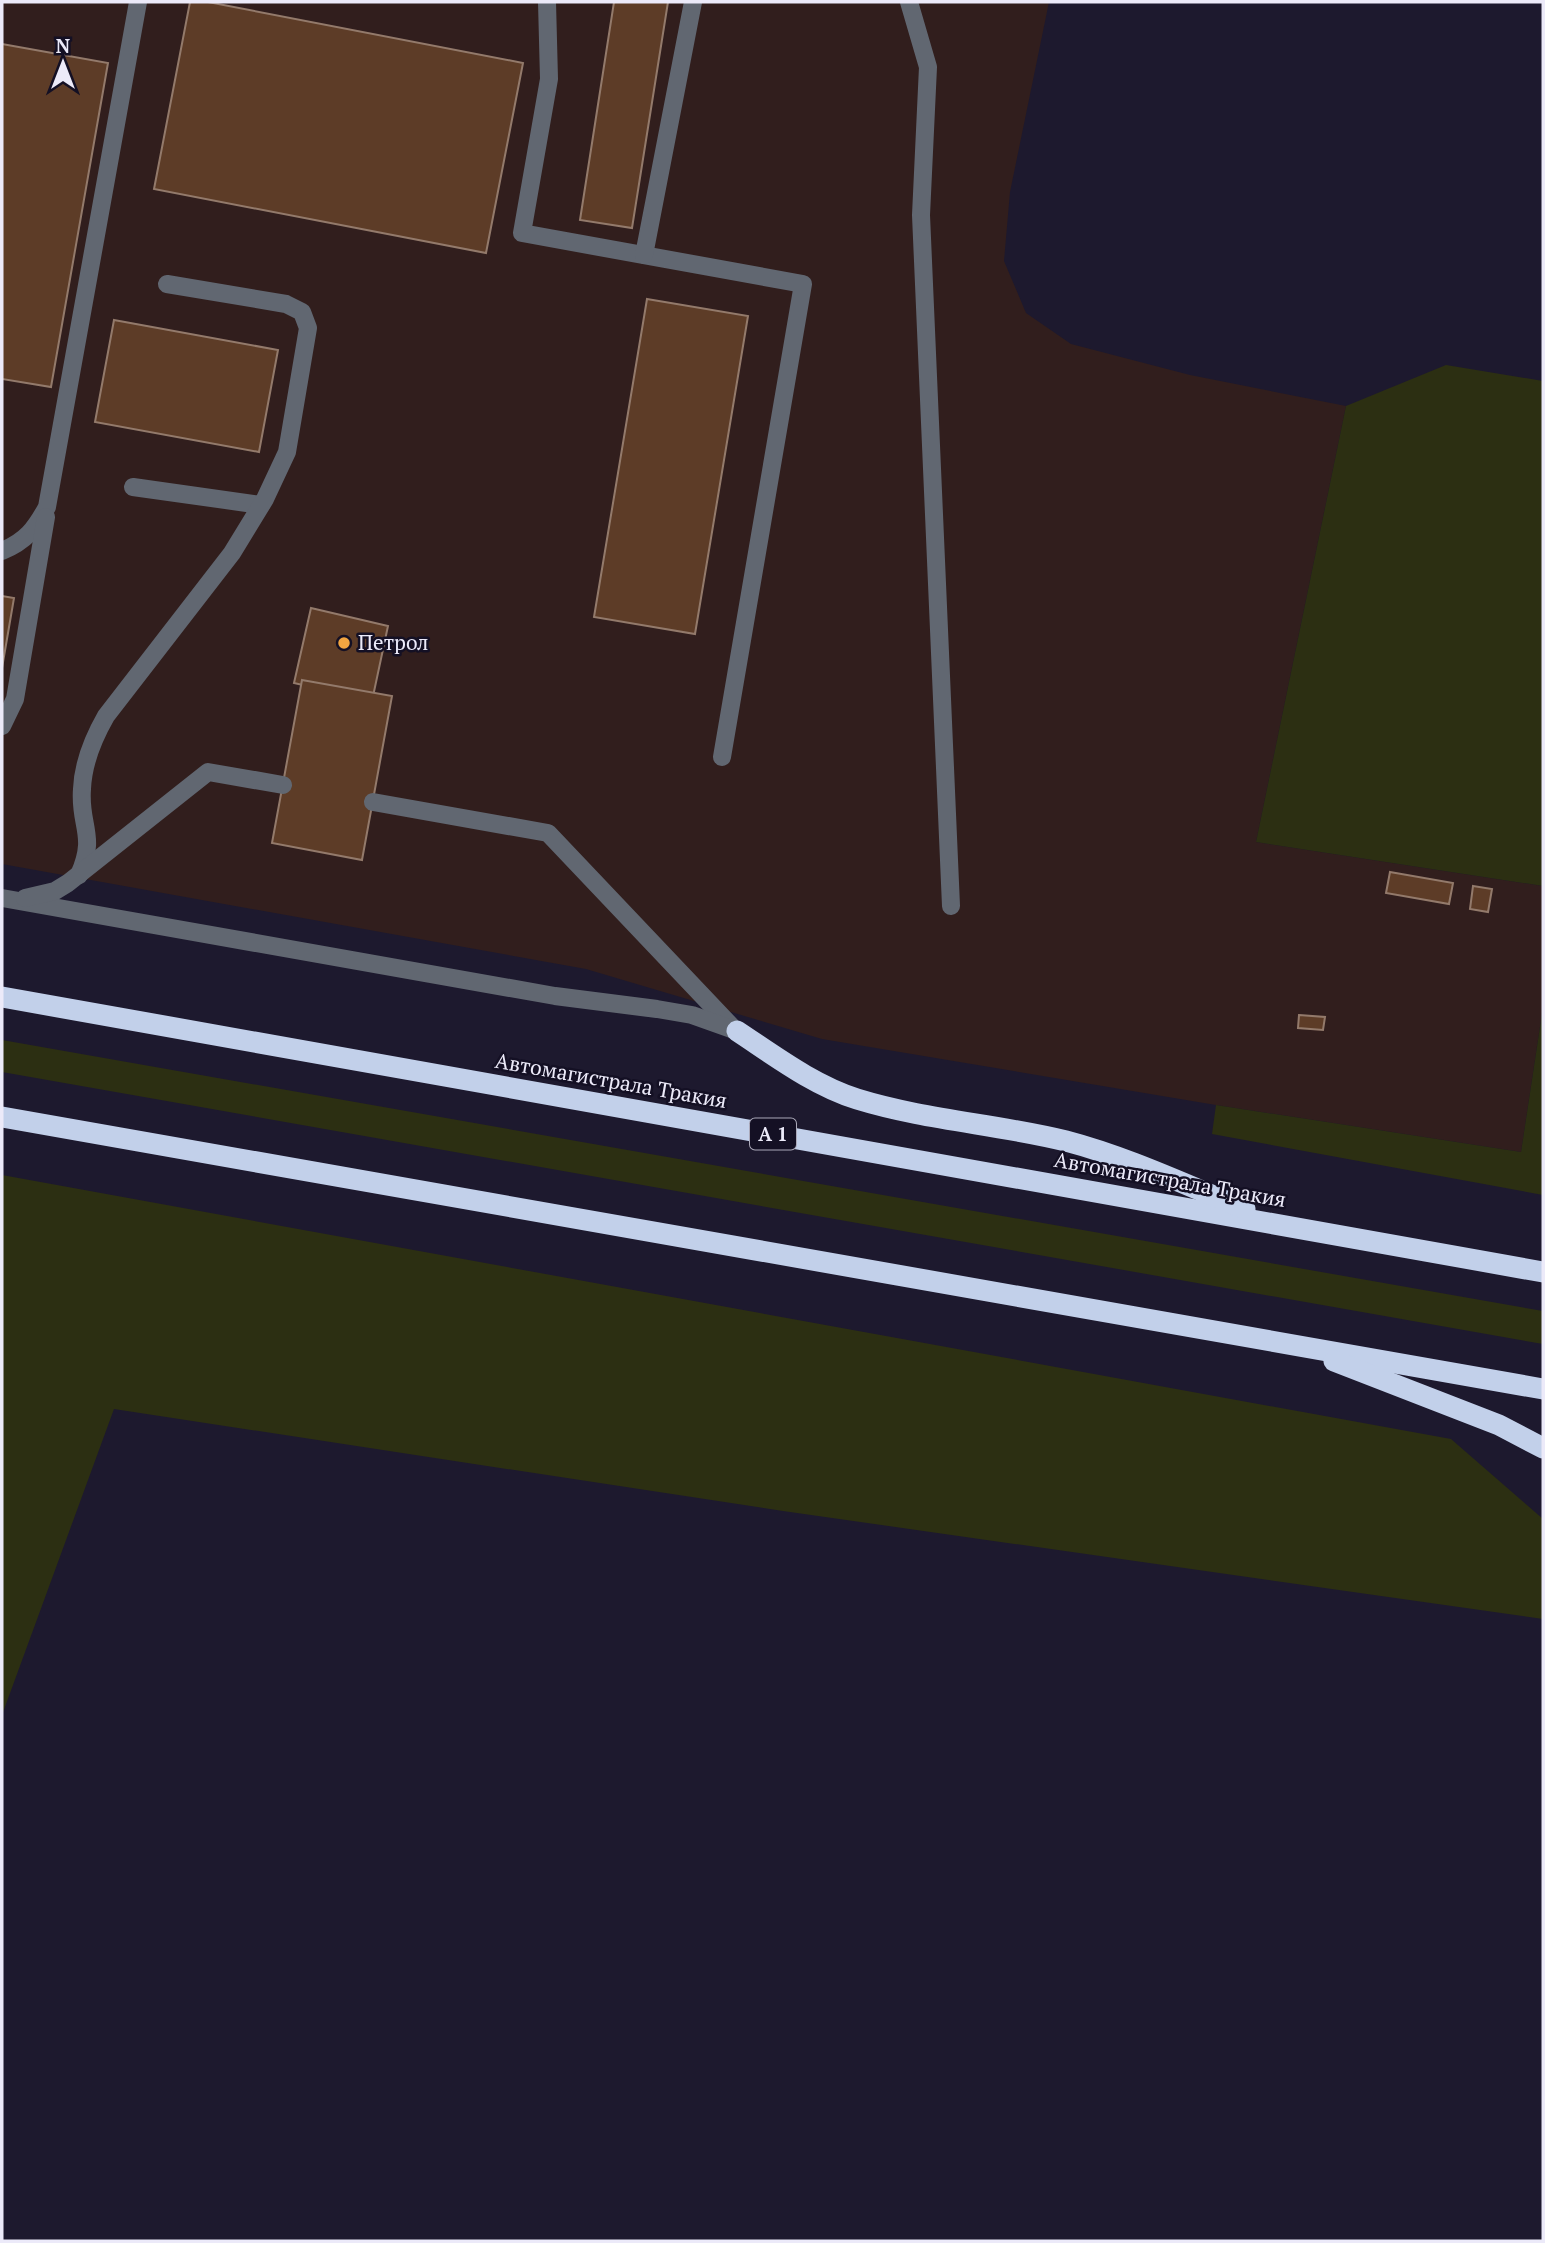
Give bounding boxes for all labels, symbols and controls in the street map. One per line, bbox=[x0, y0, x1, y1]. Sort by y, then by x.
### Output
north arrow bbox=[28, 28, 98, 98]
text: N bbox=[56, 33, 71, 58]
place label: Петрол bbox=[358, 628, 428, 656]
marker: Петрол bbox=[336, 635, 352, 651]
street label: Автомагистрала Тракия bbox=[493, 1046, 729, 1114]
road number: A 1 bbox=[750, 1118, 796, 1150]
street label: Автомагистрала Тракия bbox=[1052, 1145, 1288, 1213]

